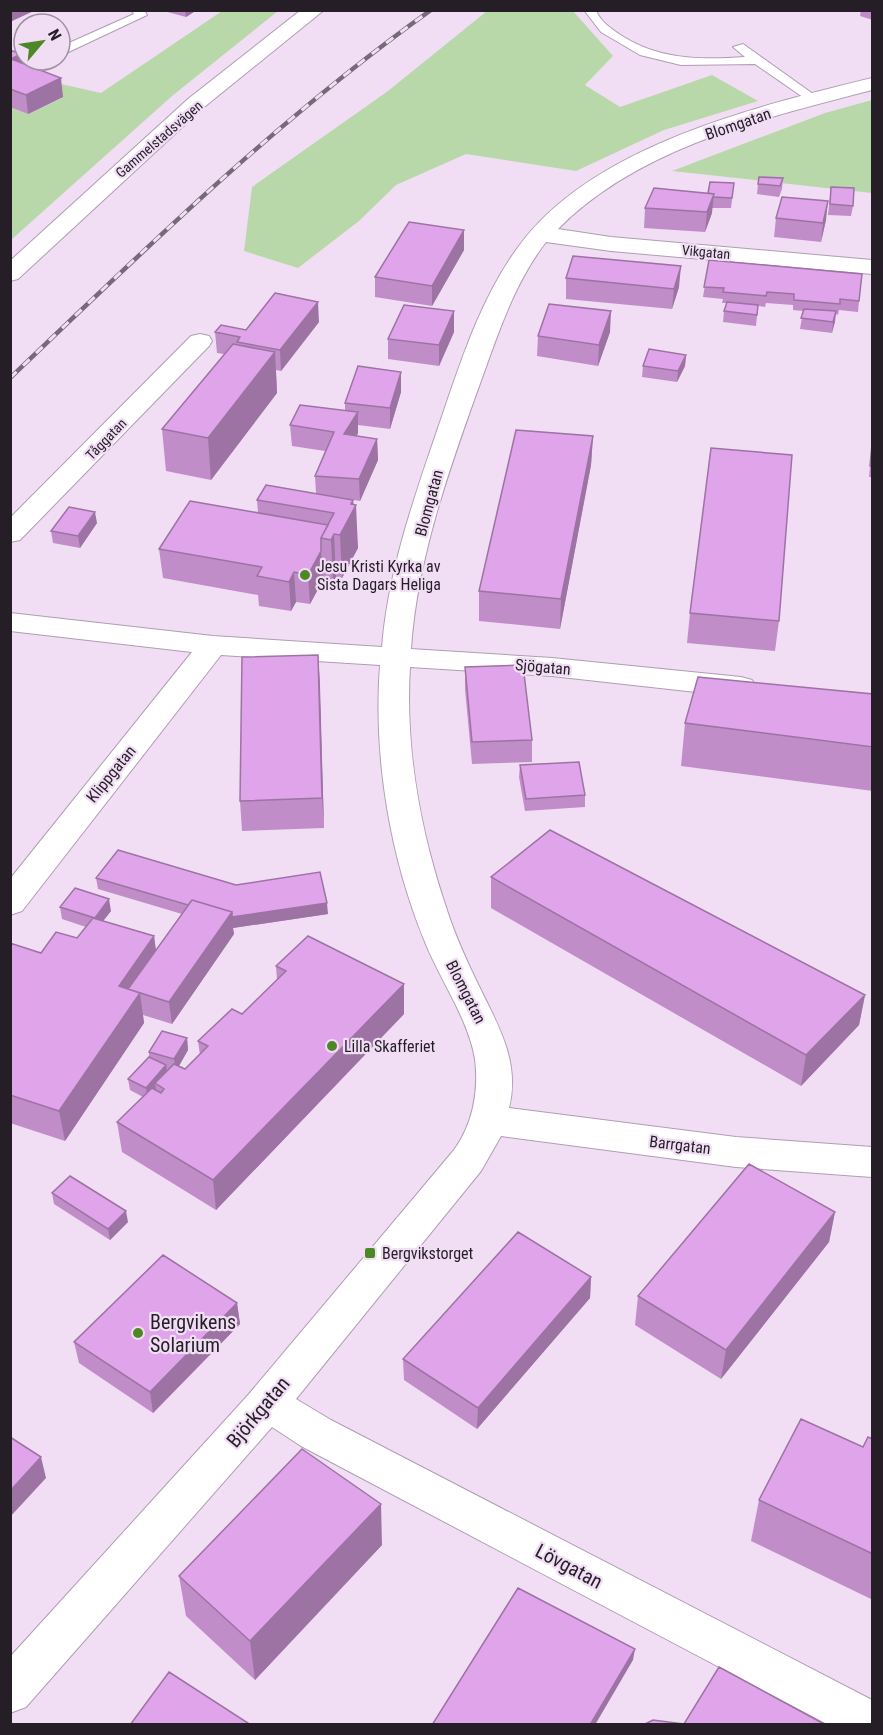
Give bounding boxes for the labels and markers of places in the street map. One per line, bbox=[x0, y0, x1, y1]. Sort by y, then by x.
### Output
place label: Jesu Kristi Kyrka av Sista Dagars Heliga bbox=[317, 557, 441, 594]
marker: Jesu Kristi Kyrka av Sista Dagars Heliga bbox=[298, 568, 312, 582]
place label: Lilla Skafferiet bbox=[344, 1037, 436, 1056]
marker: Lilla Skafferiet bbox=[325, 1039, 339, 1053]
place label: Bergvikstorget bbox=[382, 1244, 474, 1263]
marker: Bergvikstorget bbox=[363, 1246, 377, 1260]
place label: Bergvikens Solarium bbox=[150, 1310, 236, 1357]
marker: Bergvikens Solarium bbox=[131, 1326, 145, 1340]

